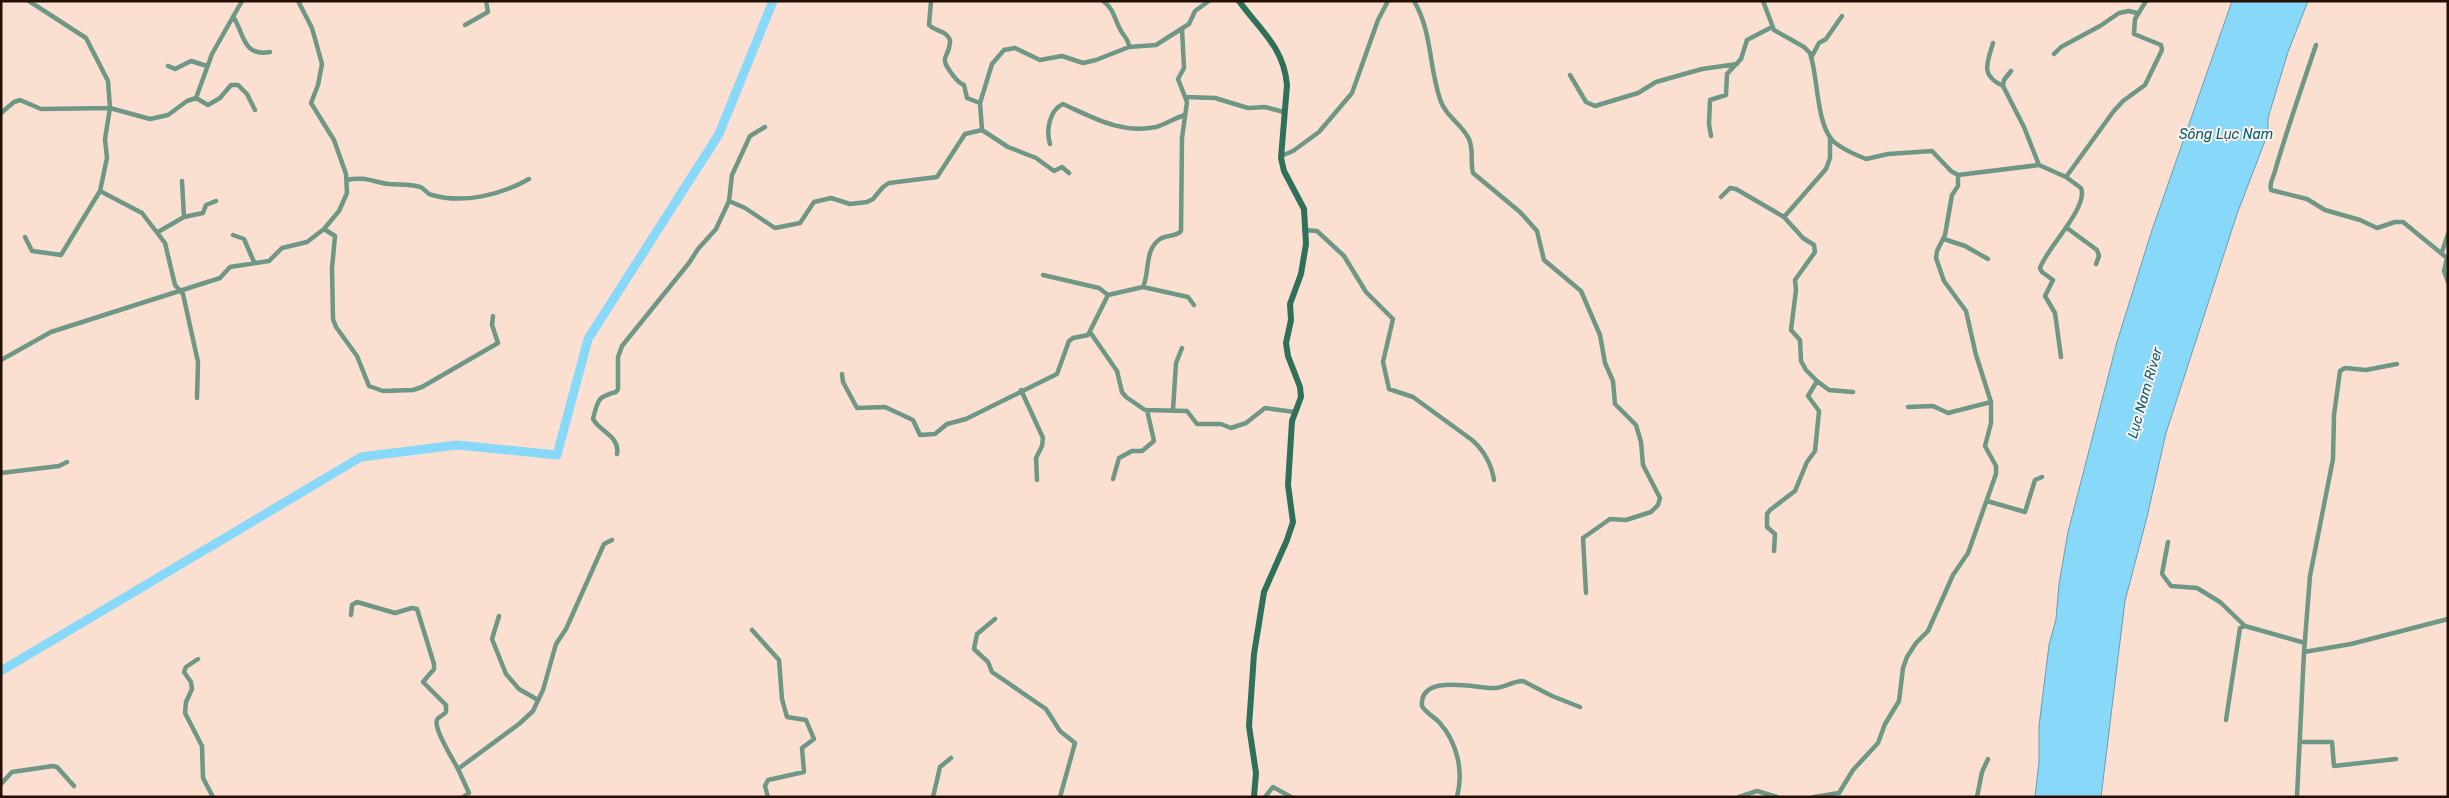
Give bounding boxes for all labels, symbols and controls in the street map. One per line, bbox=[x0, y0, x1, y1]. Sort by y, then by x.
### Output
water label: Sông Lục Nam bbox=[2179, 126, 2273, 143]
water label: Lục Nam River bbox=[2124, 345, 2166, 440]

